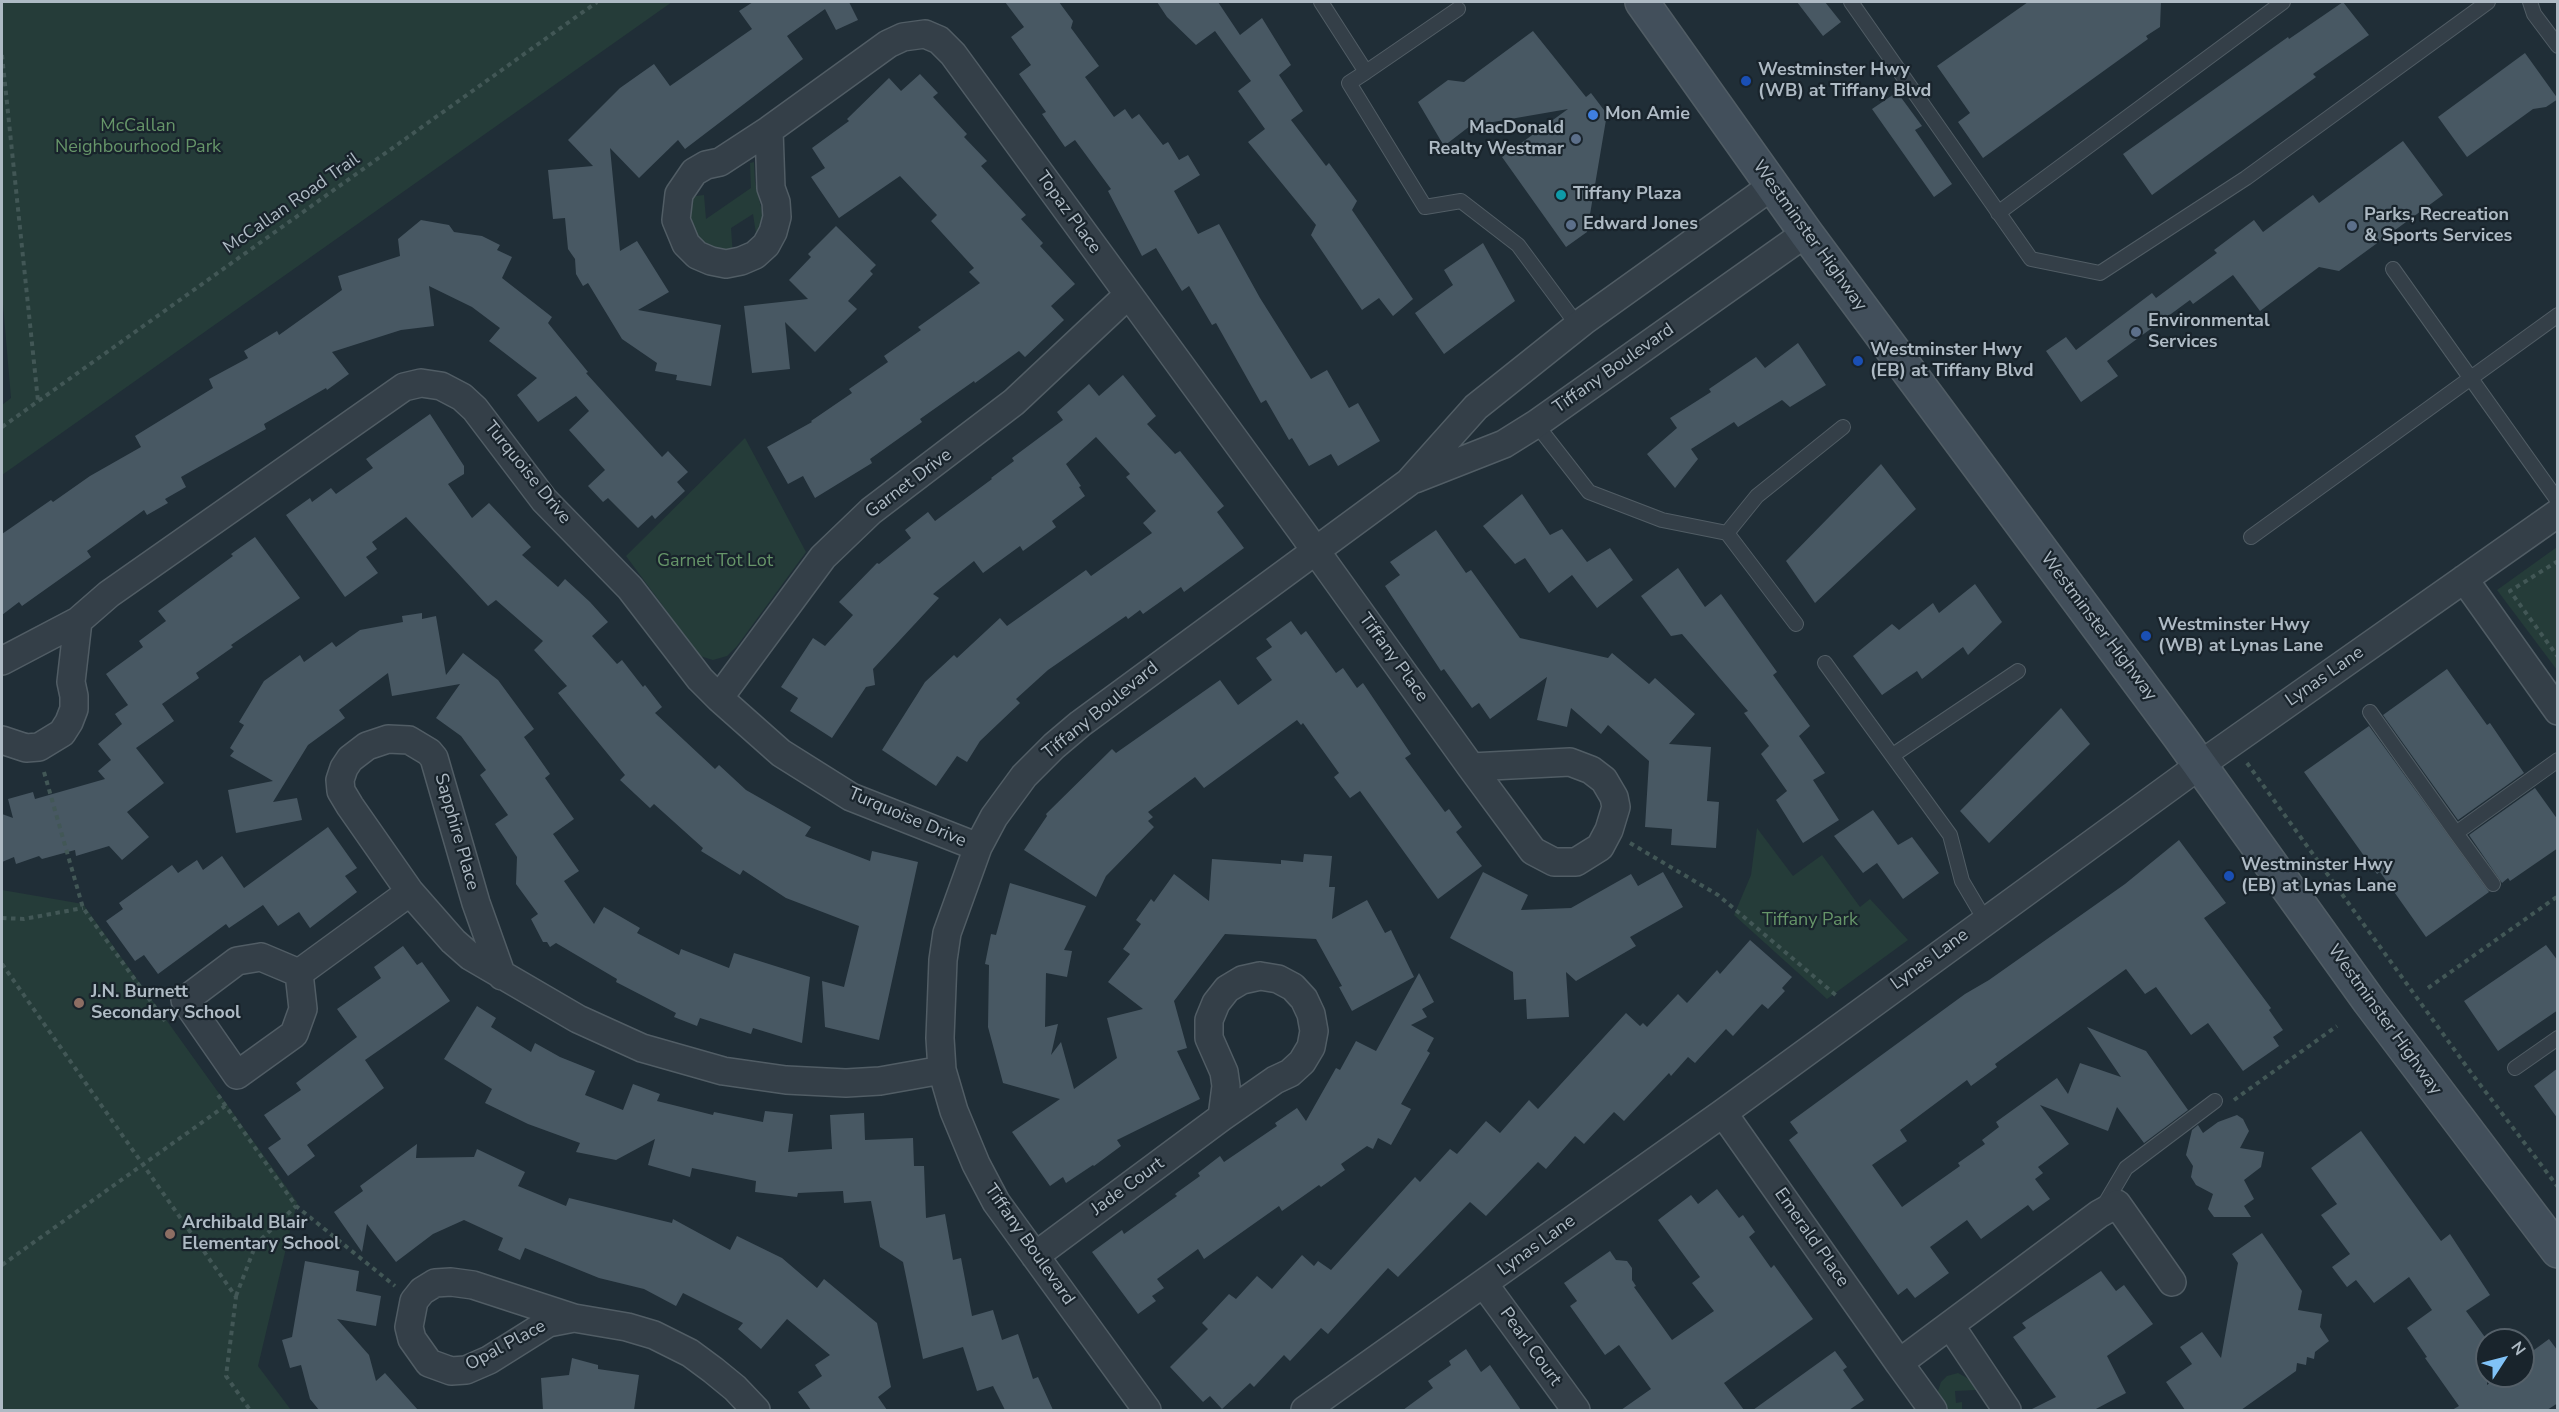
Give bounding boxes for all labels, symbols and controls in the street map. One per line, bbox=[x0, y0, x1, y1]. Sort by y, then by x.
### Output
place label: Westminster Hwy (WB) at Tiffany Blvd bbox=[1758, 60, 1931, 103]
marker: Westminster Hwy (WB) at Tiffany Blvd bbox=[1739, 74, 1753, 88]
place label: Mon Amie bbox=[1605, 104, 1690, 126]
marker: Mon Amie bbox=[1586, 108, 1600, 122]
park label: McCallan Neighbourhood Park bbox=[55, 116, 221, 158]
place label: MacDonald Realty Westmar bbox=[1428, 118, 1564, 160]
marker: MacDonald Realty Westmar bbox=[1569, 132, 1583, 146]
street label: McCallan Road Trail bbox=[220, 149, 364, 259]
street label: Westminster Highway bbox=[1747, 157, 1871, 315]
street label: Topaz Place bbox=[1031, 168, 1105, 258]
place label: Tiffany Plaza bbox=[1573, 184, 1682, 206]
marker: Tiffany Plaza bbox=[1554, 188, 1568, 202]
place label: Parks, Recreation & Sports Services bbox=[2364, 205, 2512, 248]
place label: Edward Jones bbox=[1583, 214, 1698, 236]
marker: Edward Jones bbox=[1564, 218, 1578, 232]
marker: Parks, Recreation & Sports Services bbox=[2345, 219, 2359, 233]
place label: Environmental Services bbox=[2148, 311, 2270, 354]
street label: Tiffany Boulevard bbox=[1549, 319, 1679, 419]
marker: Environmental Services bbox=[2129, 325, 2143, 339]
place label: Westminster Hwy (EB) at Tiffany Blvd bbox=[1870, 340, 2033, 382]
marker: Westminster Hwy (EB) at Tiffany Blvd bbox=[1851, 354, 1865, 368]
street label: Turquoise Drive bbox=[479, 417, 575, 529]
street label: Garnet Drive bbox=[862, 445, 956, 523]
street label: Westminster Highway bbox=[2035, 548, 2161, 706]
park label: Garnet Tot Lot bbox=[657, 551, 773, 573]
street label: Tiffany Place bbox=[1354, 610, 1432, 706]
place label: Westminster Hwy (WB) at Lynas Lane bbox=[2158, 615, 2323, 658]
marker: Westminster Hwy (WB) at Lynas Lane bbox=[2139, 629, 2153, 643]
street label: Lynas Lane bbox=[2282, 642, 2368, 712]
street label: Tiffany Boulevard bbox=[1039, 658, 1163, 764]
street label: Sapphire Place bbox=[429, 771, 483, 893]
street label: Turquoise Drive bbox=[845, 783, 969, 853]
place label: Westminster Hwy (EB) at Lynas Lane bbox=[2241, 855, 2397, 898]
marker: Westminster Hwy (EB) at Lynas Lane bbox=[2222, 869, 2236, 883]
park label: Tiffany Park bbox=[1762, 910, 1858, 932]
street label: Lynas Lane bbox=[1887, 925, 1973, 995]
street label: Westminster Highway bbox=[2322, 941, 2446, 1099]
place label: J.N. Burnett Secondary School bbox=[91, 982, 241, 1024]
marker: J.N. Burnett Secondary School bbox=[72, 996, 86, 1010]
street label: Jade Court bbox=[1087, 1153, 1169, 1221]
street label: Tiffany Boulevard bbox=[979, 1180, 1079, 1310]
street label: Emerald Place bbox=[1769, 1184, 1853, 1292]
street label: Lynas Lane bbox=[1494, 1211, 1580, 1281]
place label: Archibald Blair Elementary School bbox=[182, 1213, 340, 1256]
marker: Archibald Blair Elementary School bbox=[163, 1227, 177, 1241]
street label: Pearl Court bbox=[1494, 1304, 1566, 1390]
street label: Opal Place bbox=[462, 1316, 550, 1376]
north arrow bbox=[2475, 1328, 2535, 1388]
text: N bbox=[2506, 1337, 2530, 1360]

